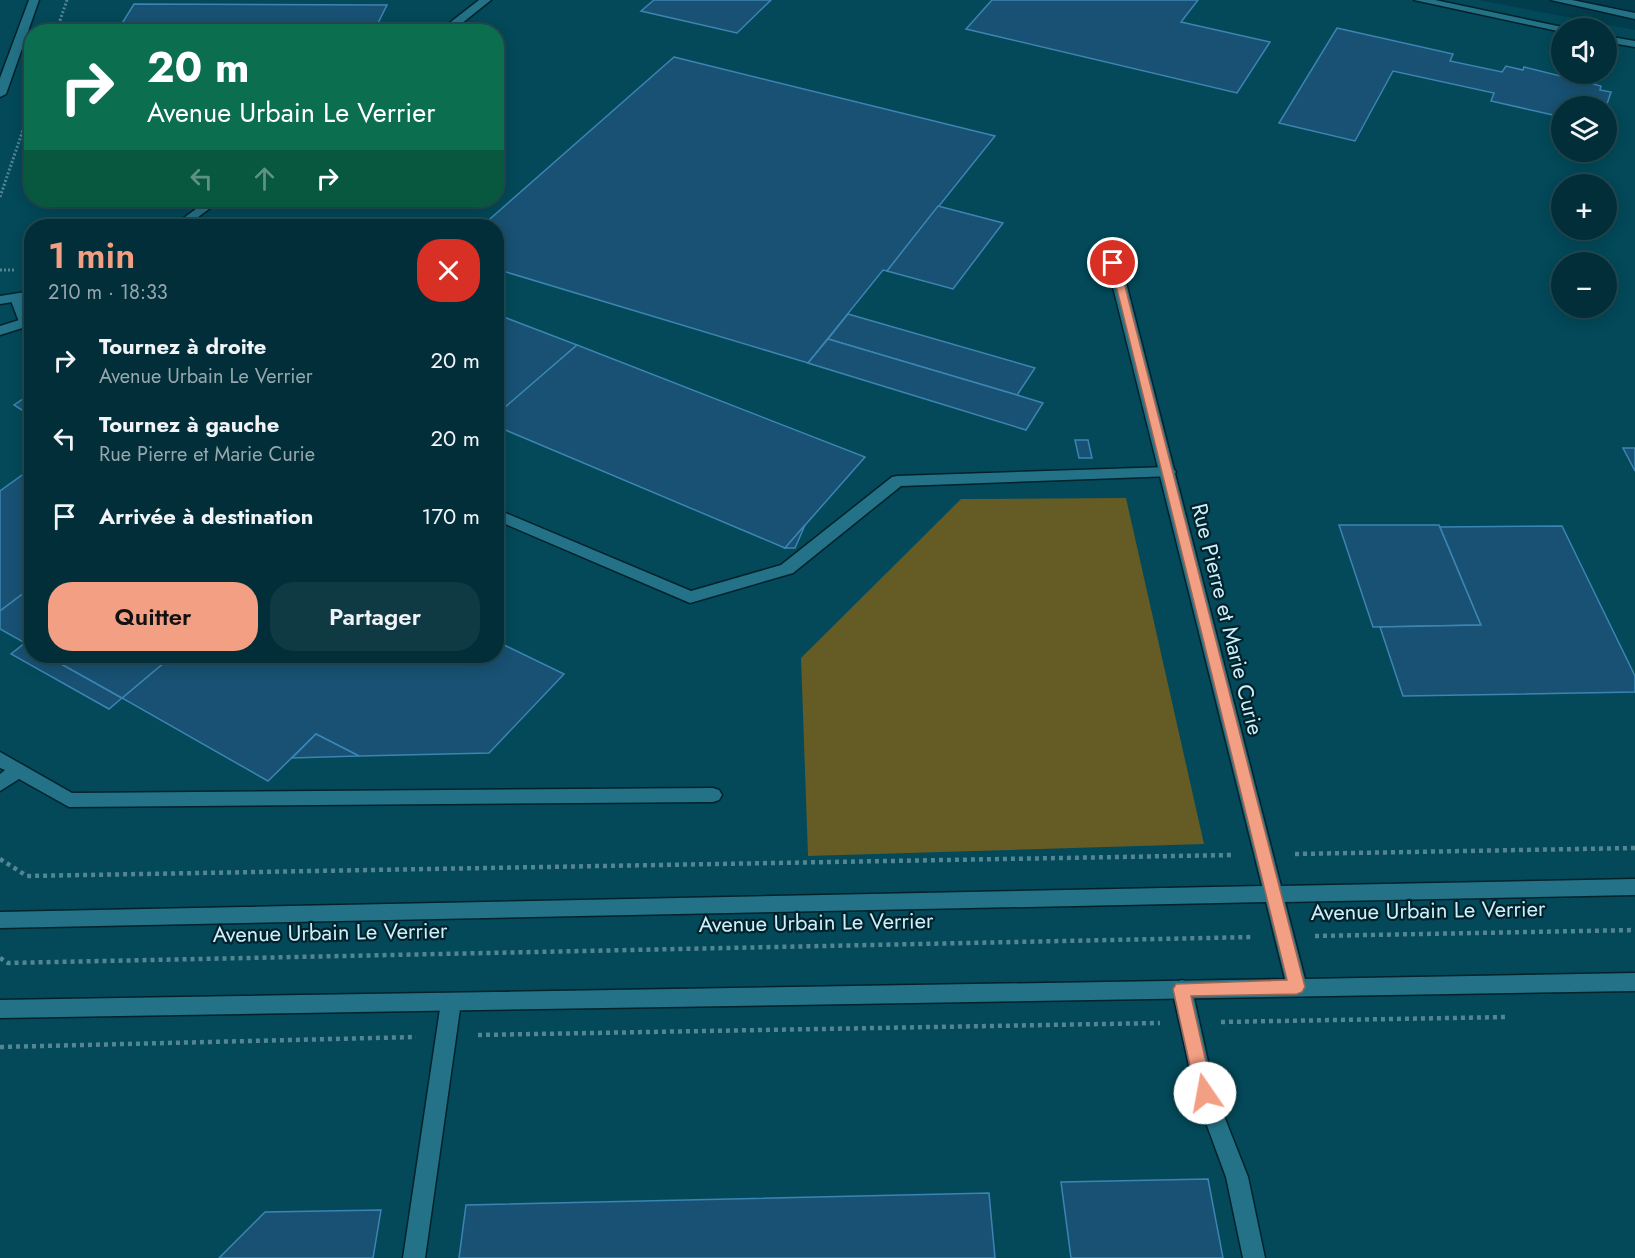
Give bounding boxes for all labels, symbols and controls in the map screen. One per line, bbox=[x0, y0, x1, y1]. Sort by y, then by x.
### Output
map controls bbox=[1551, 18, 1617, 318]
button: sound bbox=[1551, 18, 1617, 84]
text: 20 m bbox=[147, 37, 249, 98]
icon: right bbox=[48, 48, 126, 126]
text: Avenue Urbain Le Verrier bbox=[147, 93, 435, 132]
button: layers bbox=[1551, 96, 1617, 162]
icon: left bbox=[185, 162, 218, 195]
icon: ahead bbox=[248, 162, 281, 195]
icon: right bbox=[311, 162, 344, 195]
button: + bbox=[1551, 174, 1617, 240]
text: 1 min bbox=[48, 229, 135, 281]
pin bbox=[1087, 237, 1138, 288]
button: close bbox=[417, 239, 480, 302]
icon: arrive bbox=[1096, 246, 1129, 279]
button: − bbox=[1551, 252, 1617, 318]
text: 210 m · 18:33 bbox=[48, 278, 168, 307]
text: Tournez à droite bbox=[99, 330, 266, 362]
icon: right bbox=[48, 344, 81, 377]
text: 20 m bbox=[431, 344, 480, 376]
text: Avenue Urbain Le Verrier bbox=[99, 362, 313, 391]
text: Tournez à gauche bbox=[99, 408, 279, 440]
icon: left bbox=[48, 422, 81, 455]
text: 20 m bbox=[431, 422, 480, 454]
text: Rue Pierre et Marie Curie bbox=[99, 440, 315, 469]
icon: arrive bbox=[48, 500, 81, 533]
text: Arrivée à destination bbox=[99, 500, 313, 532]
text: 170 m bbox=[422, 500, 480, 532]
street label: Rue Pierre et Marie Curie bbox=[1184, 500, 1272, 738]
button: Quitter bbox=[48, 582, 258, 651]
button: Partager bbox=[270, 582, 480, 651]
street label: Avenue Urbain Le Verrier bbox=[1310, 892, 1546, 928]
street label: Avenue Urbain Le Verrier bbox=[698, 904, 934, 940]
street label: Avenue Urbain Le Verrier bbox=[212, 914, 448, 950]
position arrow bbox=[1173, 1061, 1237, 1125]

